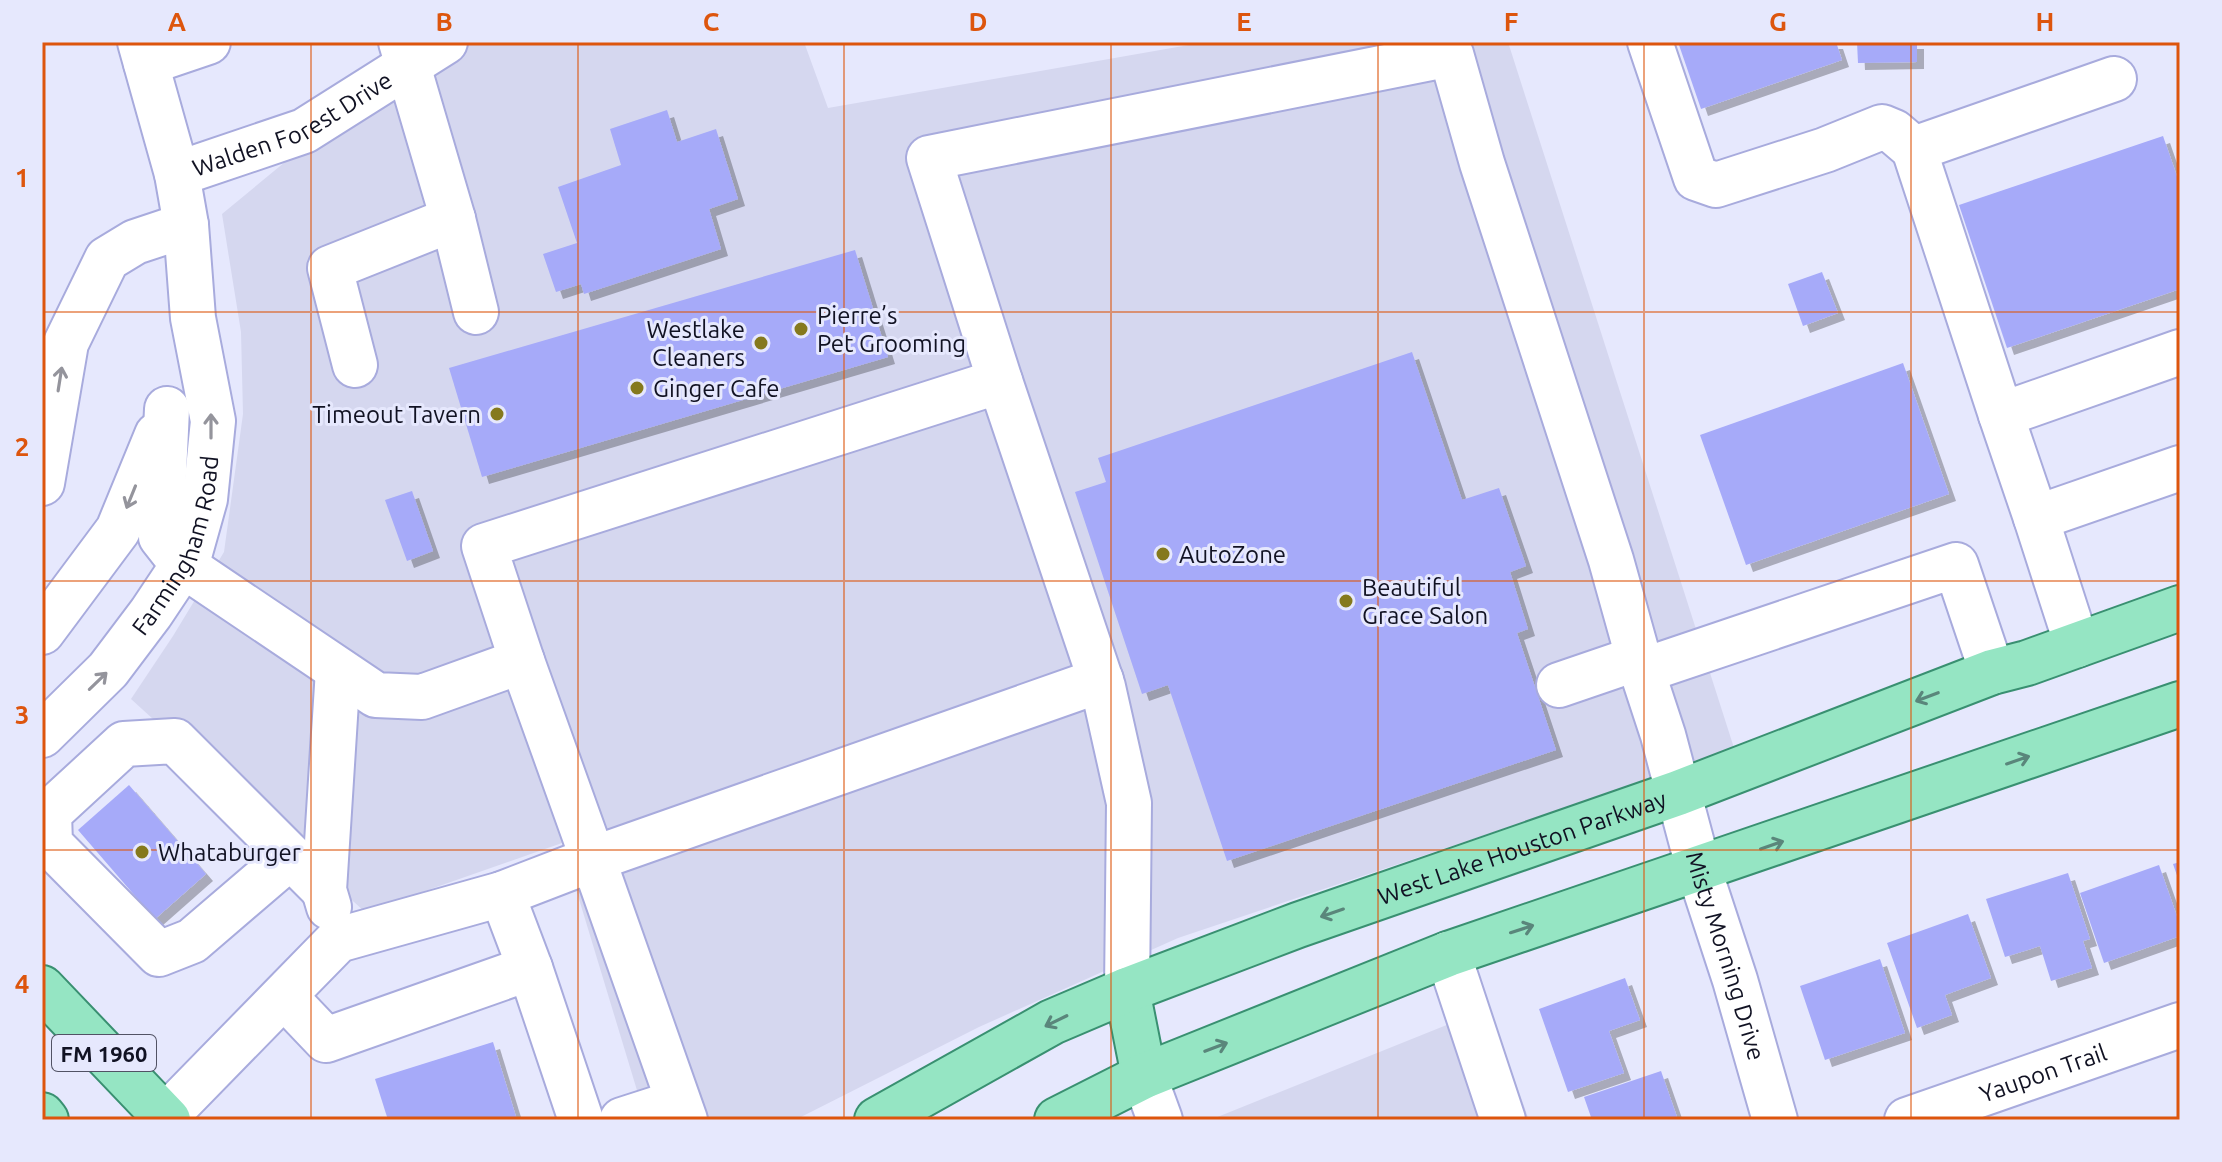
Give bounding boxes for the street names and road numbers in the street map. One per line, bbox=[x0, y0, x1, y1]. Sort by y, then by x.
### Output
street label: Walden Forest Drive bbox=[189, 66, 397, 181]
street label: Farmingham Road bbox=[126, 454, 223, 640]
street label: West Lake Houston Parkway bbox=[1374, 785, 1670, 910]
street label: Misty Morning Drive bbox=[1681, 848, 1771, 1063]
road number: FM 1960 bbox=[52, 1035, 156, 1071]
street label: Yaupon Trail bbox=[1976, 1038, 2110, 1107]

